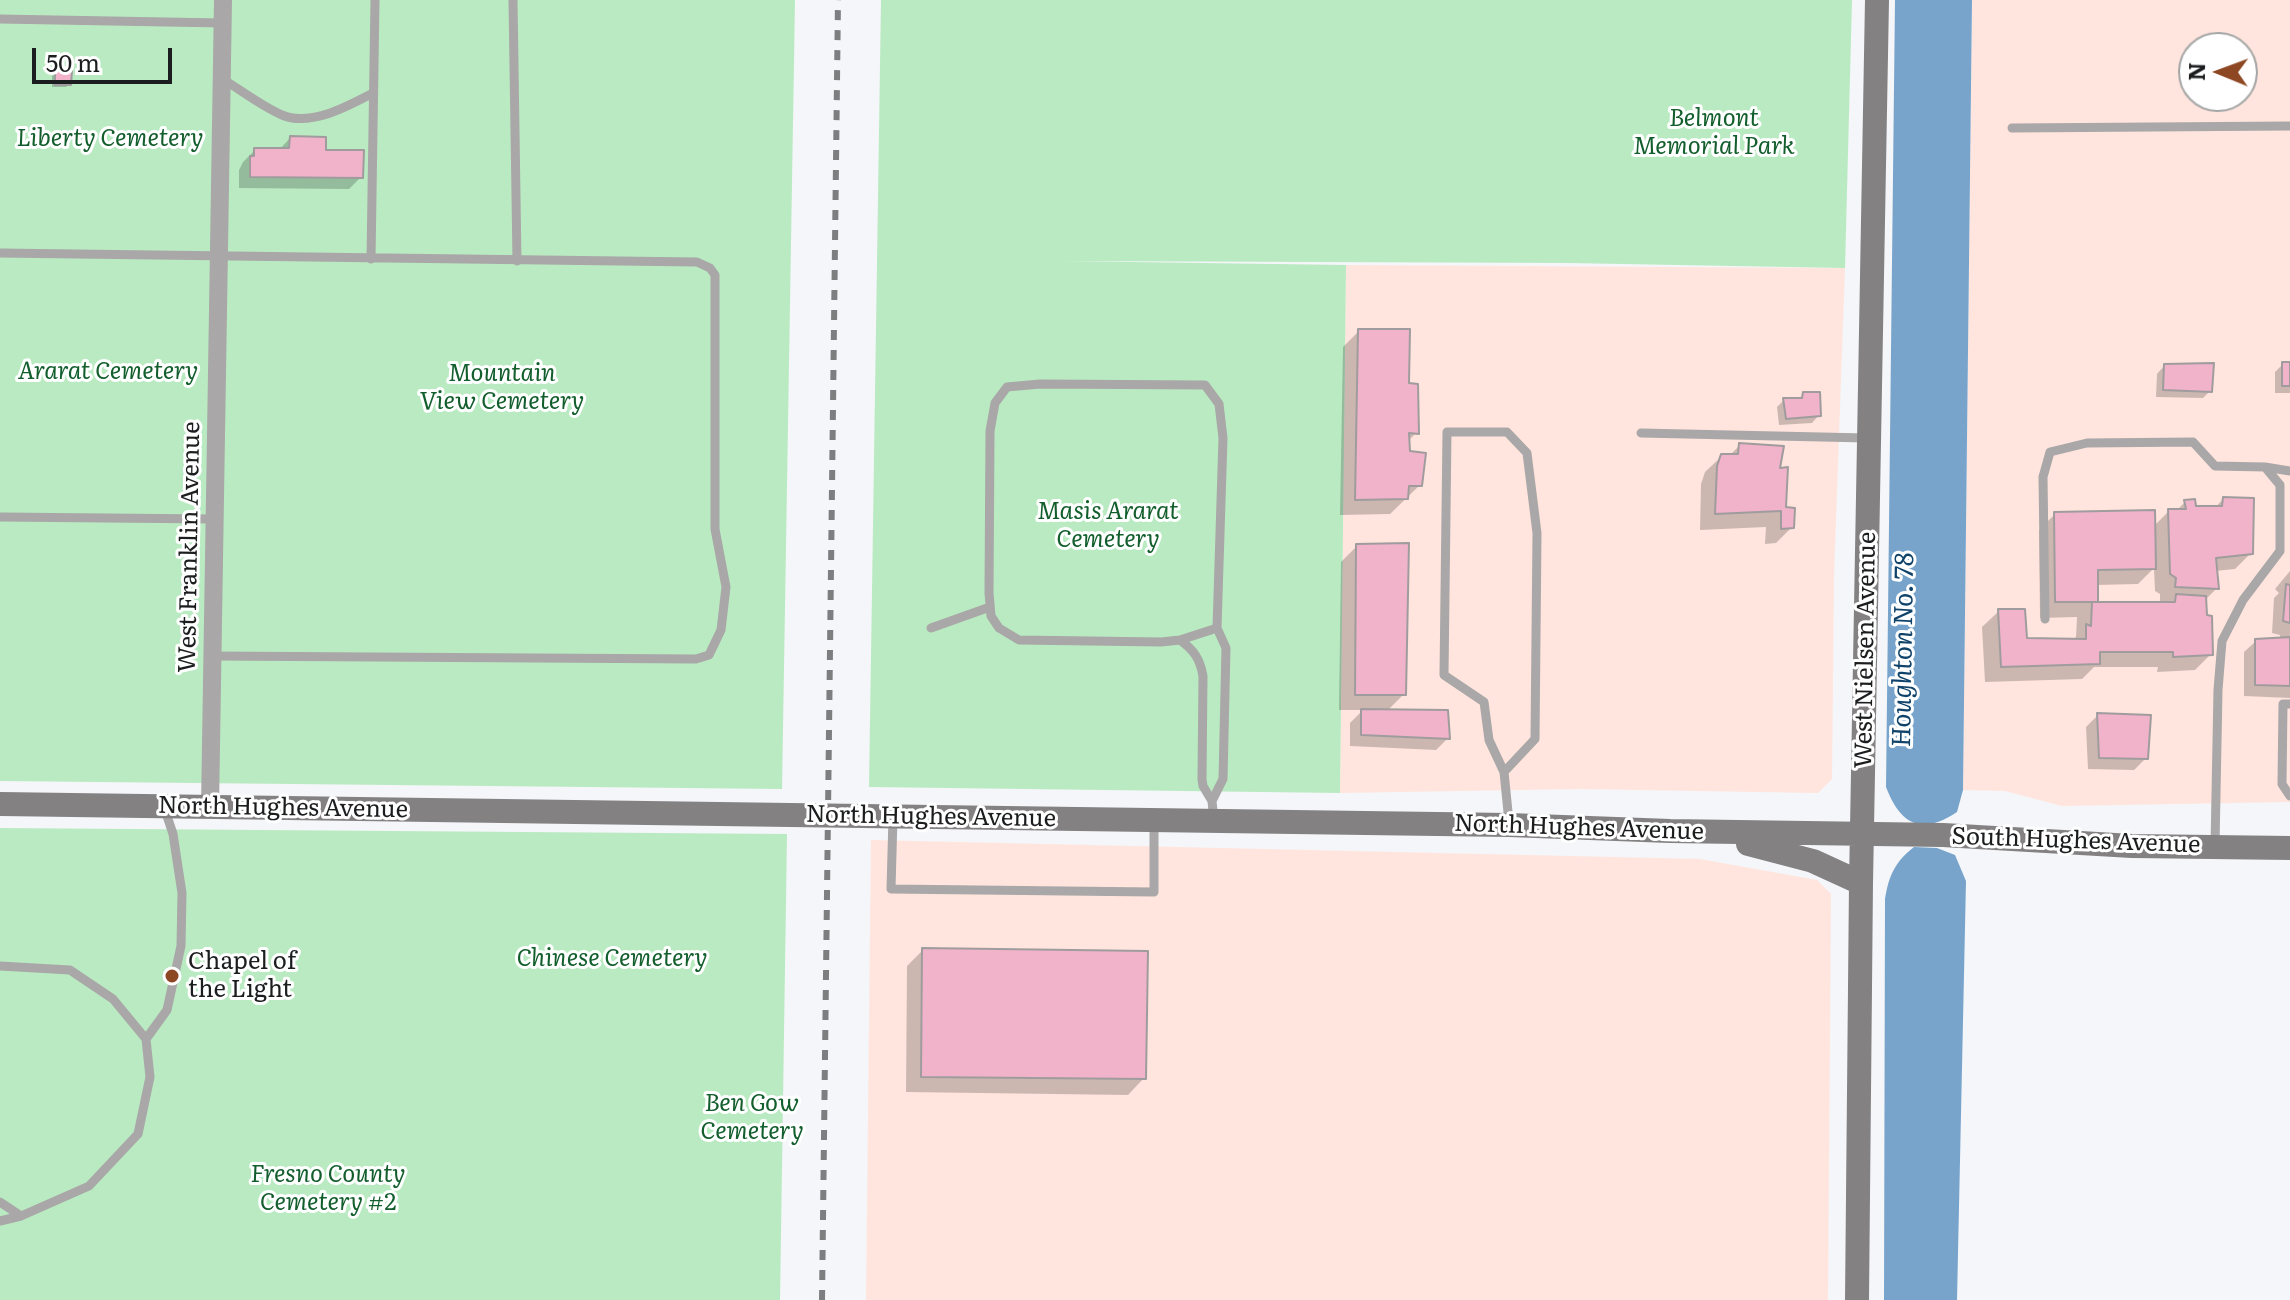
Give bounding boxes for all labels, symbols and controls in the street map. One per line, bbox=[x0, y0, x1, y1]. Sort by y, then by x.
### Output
scale bar bbox=[36, 32, 176, 82]
north arrow bbox=[2178, 32, 2258, 112]
text: 50 m bbox=[46, 44, 100, 79]
text: N bbox=[2179, 62, 2212, 81]
park label: Belmont Memorial Park bbox=[1633, 105, 1795, 161]
park label: Liberty Cemetery bbox=[17, 125, 203, 153]
park label: Ararat Cemetery bbox=[18, 358, 198, 386]
park label: Mountain View Cemetery bbox=[420, 360, 584, 416]
street label: West Franklin Avenue bbox=[173, 421, 207, 673]
park label: Masis Ararat Cemetery bbox=[1037, 498, 1179, 554]
street label: West Nielsen Avenue bbox=[1850, 531, 1882, 769]
water label: Houghton No. 78 bbox=[1887, 553, 1921, 747]
street label: North Hughes Avenue bbox=[158, 791, 408, 825]
street label: North Hughes Avenue bbox=[806, 800, 1056, 834]
street label: North Hughes Avenue bbox=[1453, 809, 1705, 847]
street label: South Hughes Avenue bbox=[1951, 822, 2201, 860]
park label: Chinese Cemetery bbox=[516, 945, 708, 973]
place label: Chapel of the Light bbox=[188, 948, 296, 1004]
marker: Chapel of the Light bbox=[163, 967, 181, 985]
park label: Ben Gow Cemetery bbox=[700, 1090, 804, 1146]
park label: Fresno County Cemetery #2 bbox=[250, 1161, 406, 1217]

